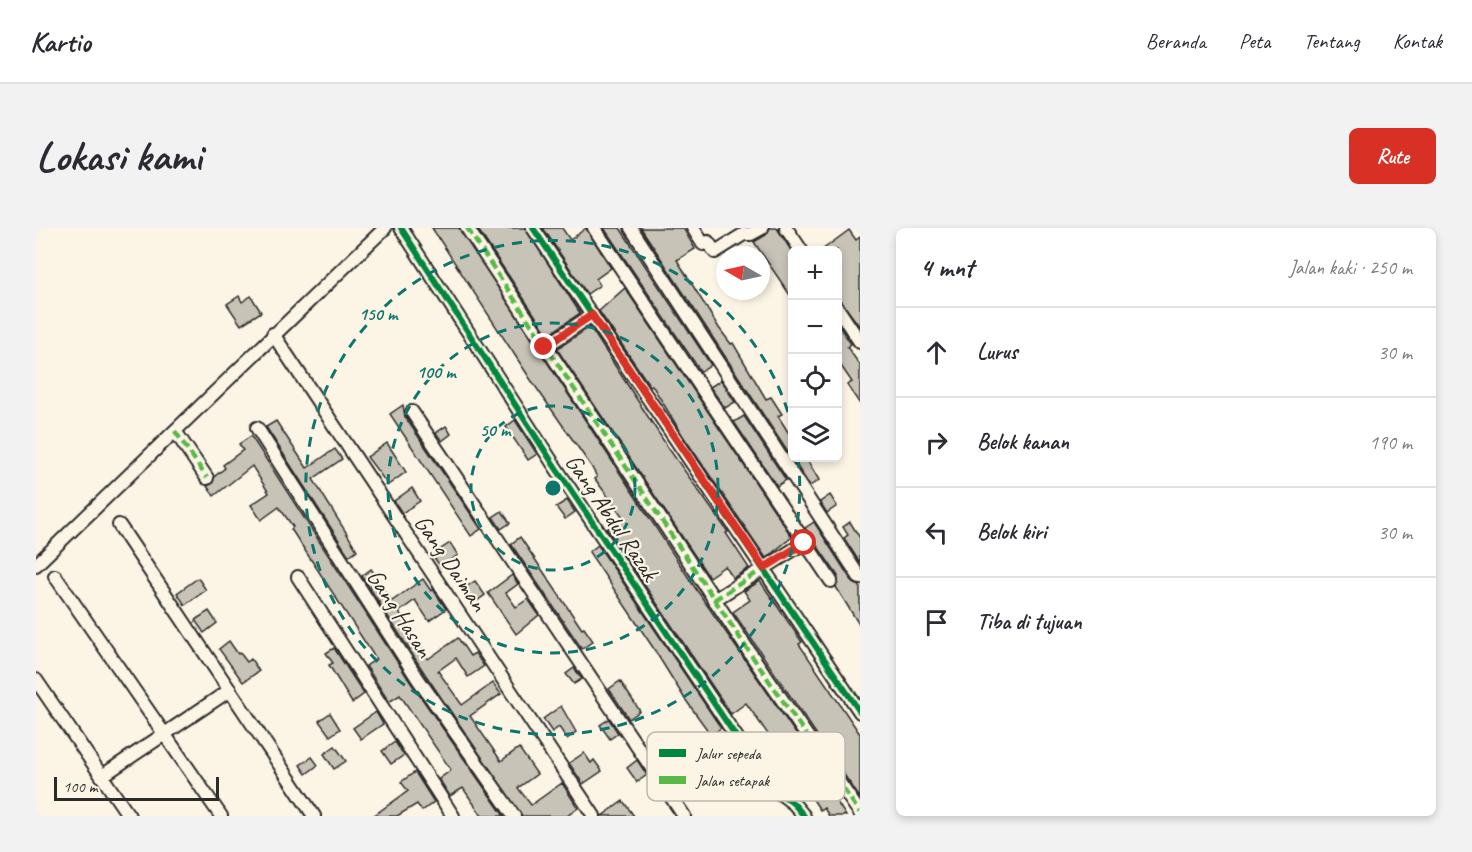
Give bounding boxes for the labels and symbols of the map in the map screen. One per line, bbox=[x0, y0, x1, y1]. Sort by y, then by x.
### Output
north arrow bbox=[716, 246, 770, 300]
text: 150 m bbox=[359, 303, 399, 325]
route end bbox=[530, 333, 556, 359]
text: 100 m bbox=[417, 361, 457, 383]
text: 50 m bbox=[480, 419, 512, 441]
street label: Gang Abdul Razak bbox=[559, 448, 667, 588]
centre of rings bbox=[543, 478, 563, 498]
street label: Gang Daiman bbox=[408, 509, 495, 618]
route start bbox=[790, 529, 816, 555]
street label: Gang Hasan bbox=[360, 563, 440, 664]
legend bbox=[647, 732, 845, 801]
text: Jalur sepeda bbox=[695, 744, 762, 764]
text: Jalan setapak bbox=[695, 771, 770, 791]
scale bar bbox=[54, 774, 219, 802]

